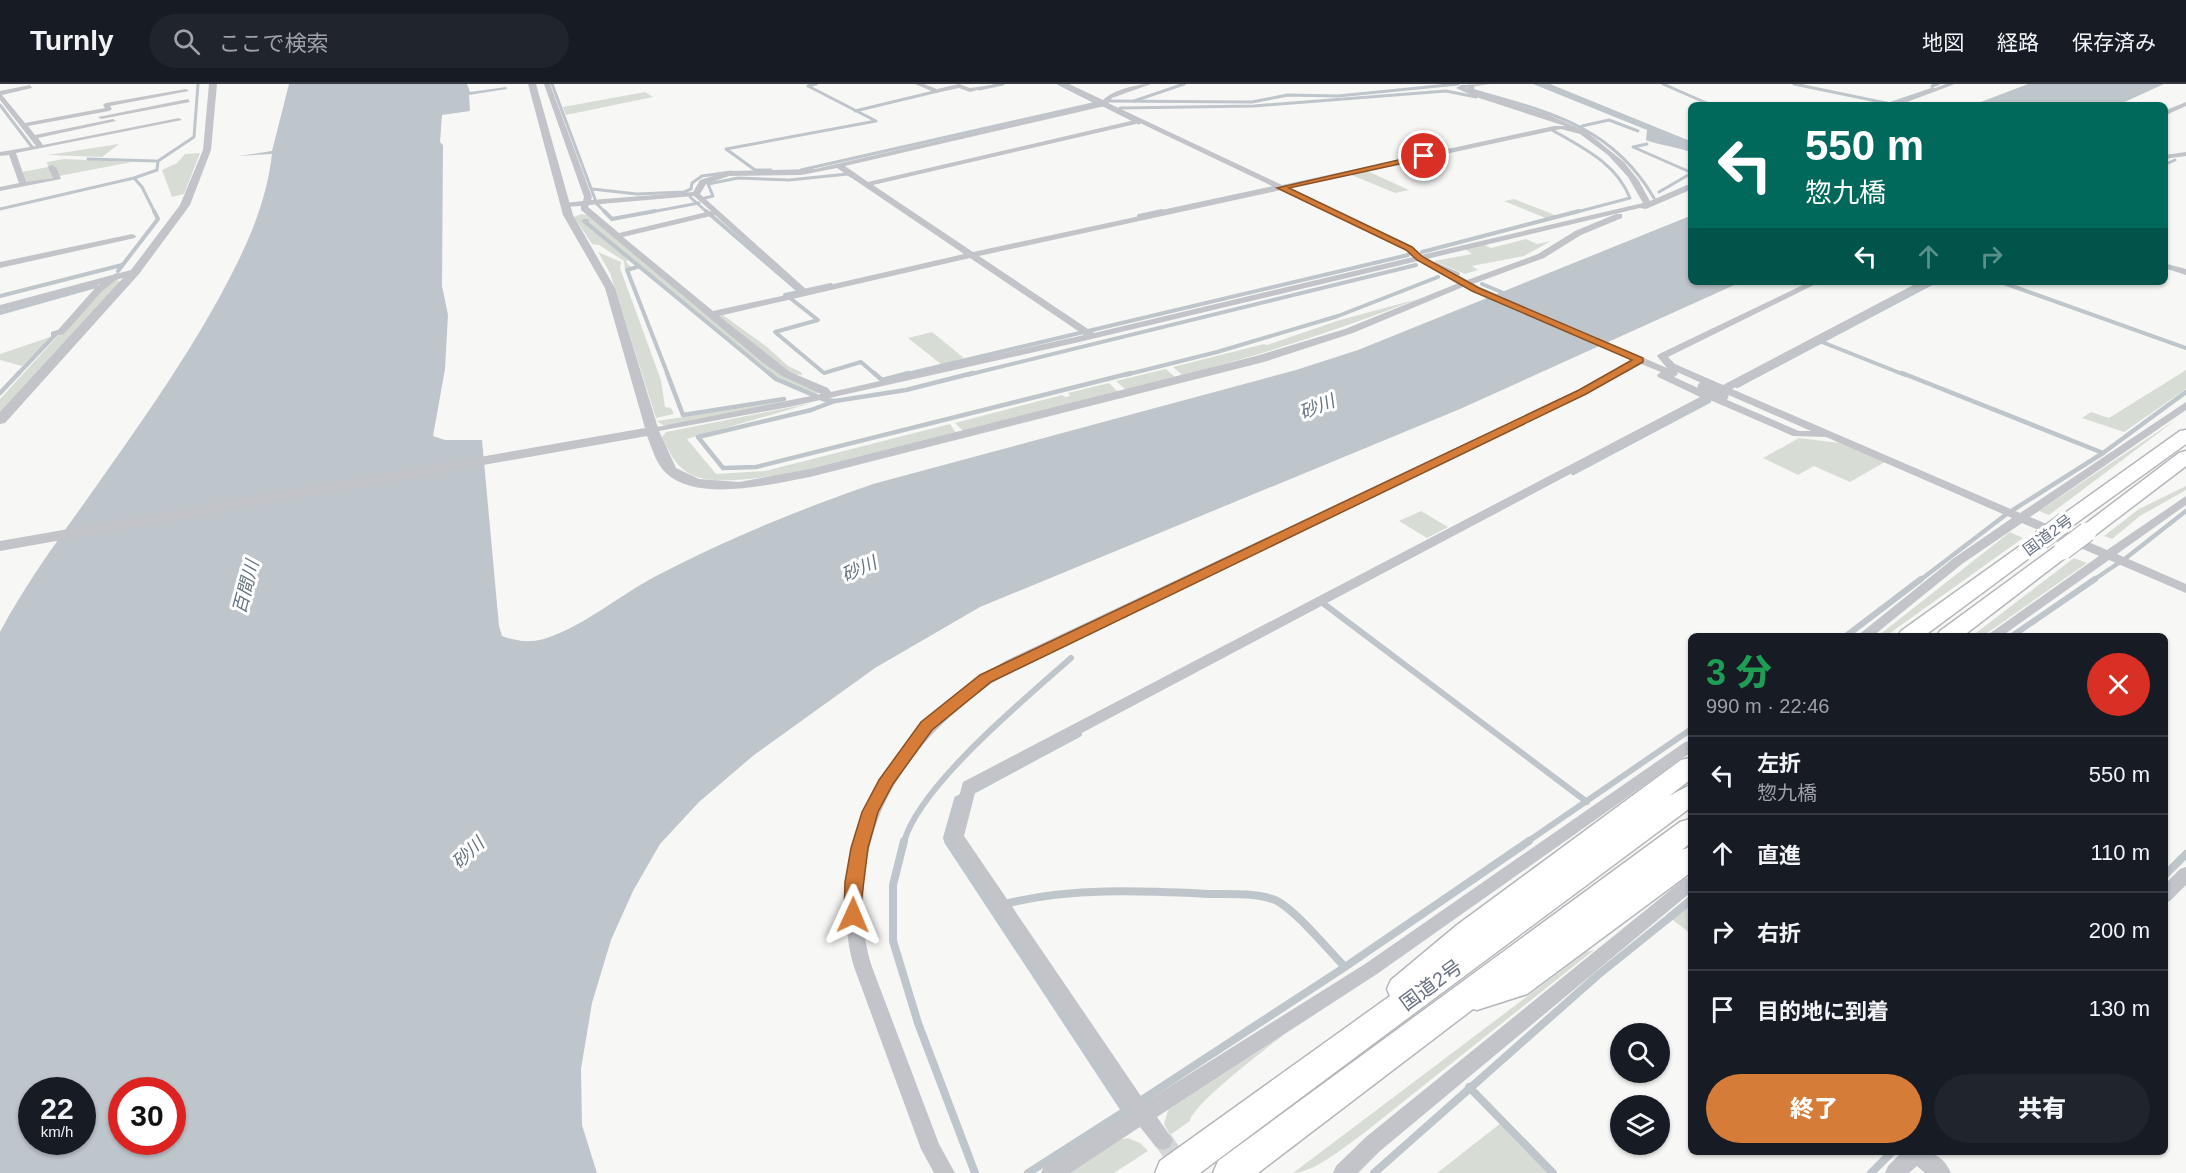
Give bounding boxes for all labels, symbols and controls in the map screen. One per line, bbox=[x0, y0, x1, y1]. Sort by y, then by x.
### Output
search box bbox=[149, 14, 569, 68]
text: Turnly bbox=[30, 25, 113, 56]
icon: search bbox=[170, 25, 203, 58]
text: ここで検索 bbox=[218, 31, 329, 56]
text: 地図 bbox=[1922, 31, 1964, 54]
text: 経路 bbox=[1997, 31, 2039, 54]
text: 保存済み bbox=[2072, 31, 2156, 54]
text: 550 m bbox=[1805, 122, 1924, 169]
icon: left bbox=[1706, 126, 1784, 204]
pin bbox=[1398, 130, 1449, 181]
icon: arrive bbox=[1407, 139, 1440, 172]
text: 惣九橋 bbox=[1805, 178, 1886, 208]
icon: left bbox=[1849, 240, 1882, 273]
icon: ahead bbox=[1912, 240, 1945, 273]
icon: right bbox=[1975, 240, 2008, 273]
water label: 砂川 bbox=[1297, 390, 1339, 423]
street label: 国道2号 bbox=[2020, 511, 2076, 559]
water label: 砂川 bbox=[838, 552, 881, 585]
water label: 百間川 bbox=[229, 556, 263, 616]
text: 3 分 bbox=[1706, 652, 1772, 693]
button: close bbox=[2087, 653, 2150, 716]
text: 990 m · 22:46 bbox=[1706, 695, 1829, 717]
text: 左折 bbox=[1757, 751, 1801, 776]
icon: left bbox=[1706, 759, 1739, 792]
text: 550 m bbox=[2089, 762, 2150, 787]
text: 惣九橋 bbox=[1757, 782, 1817, 804]
water label: 砂川 bbox=[448, 832, 489, 873]
icon: ahead bbox=[1706, 837, 1739, 870]
text: 110 m bbox=[2090, 840, 2150, 865]
text: 直進 bbox=[1757, 843, 1801, 868]
position arrow bbox=[821, 883, 885, 947]
icon: right bbox=[1706, 915, 1739, 948]
text: 200 m bbox=[2089, 918, 2150, 943]
text: 右折 bbox=[1757, 921, 1801, 946]
street label: 国道2号 bbox=[1396, 955, 1466, 1015]
icon: arrive bbox=[1706, 993, 1739, 1026]
text: 130 m bbox=[2089, 996, 2150, 1021]
text: 目的地に到着 bbox=[1757, 999, 1889, 1024]
map controls bbox=[1610, 1023, 1670, 1155]
button: search bbox=[1610, 1023, 1670, 1083]
button: 終了 bbox=[1706, 1074, 1922, 1143]
button: 共有 bbox=[1934, 1074, 2150, 1143]
speed limit sign: 30 bbox=[108, 1077, 186, 1155]
text: 22 bbox=[40, 1092, 74, 1125]
button: layers bbox=[1610, 1095, 1670, 1155]
text: km/h bbox=[41, 1123, 73, 1140]

